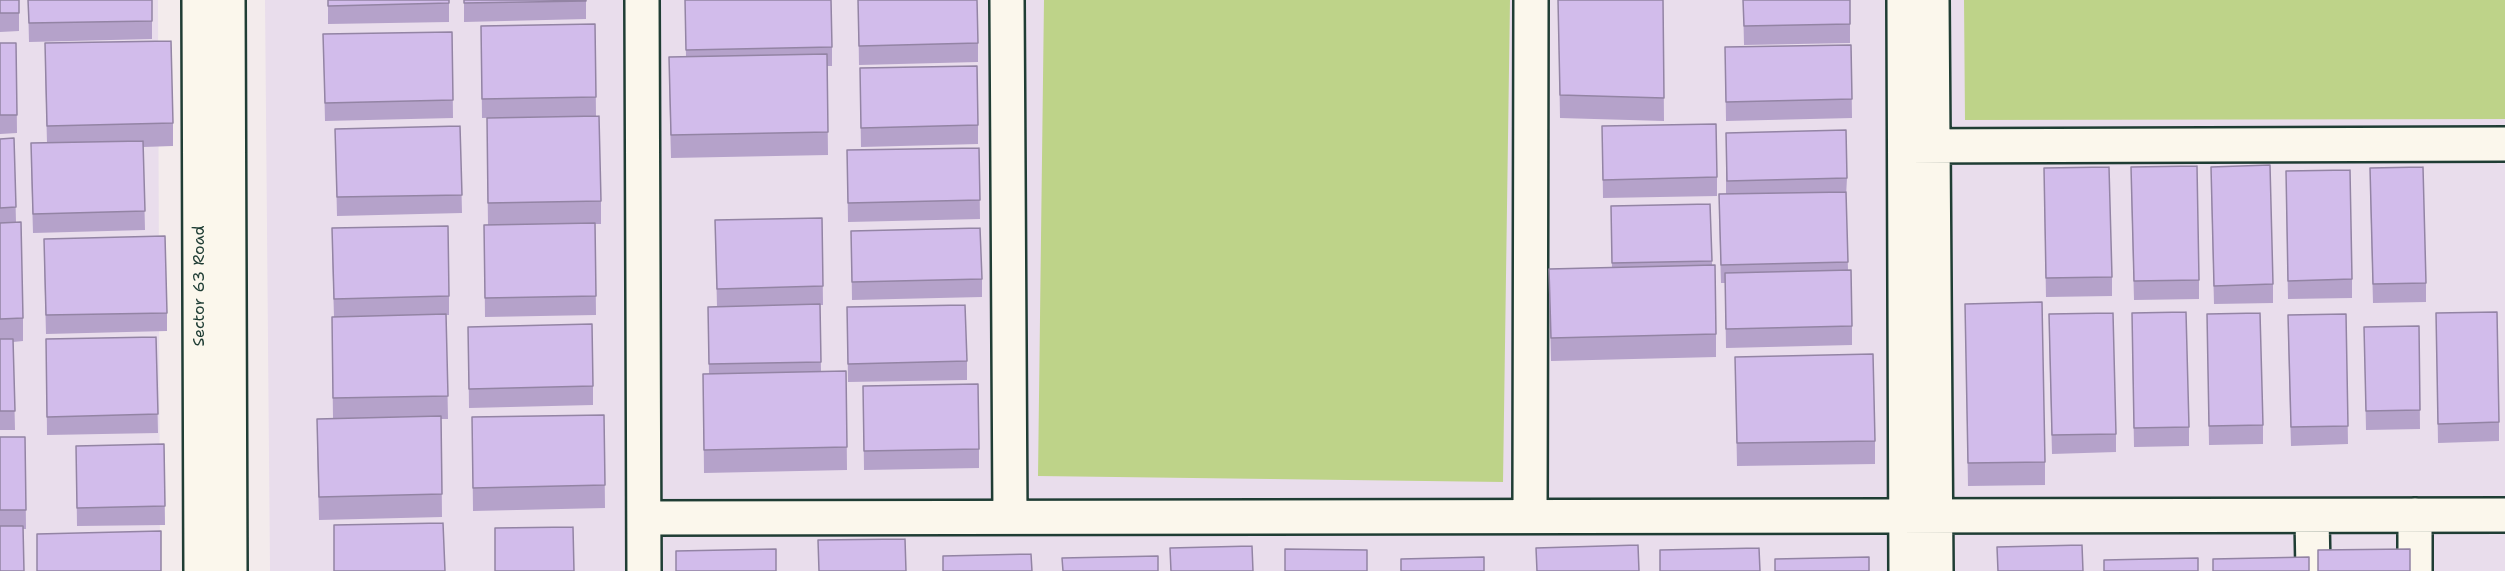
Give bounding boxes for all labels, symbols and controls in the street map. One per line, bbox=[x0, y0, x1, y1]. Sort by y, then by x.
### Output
street label: Sector 63 Road bbox=[190, 225, 210, 347]

